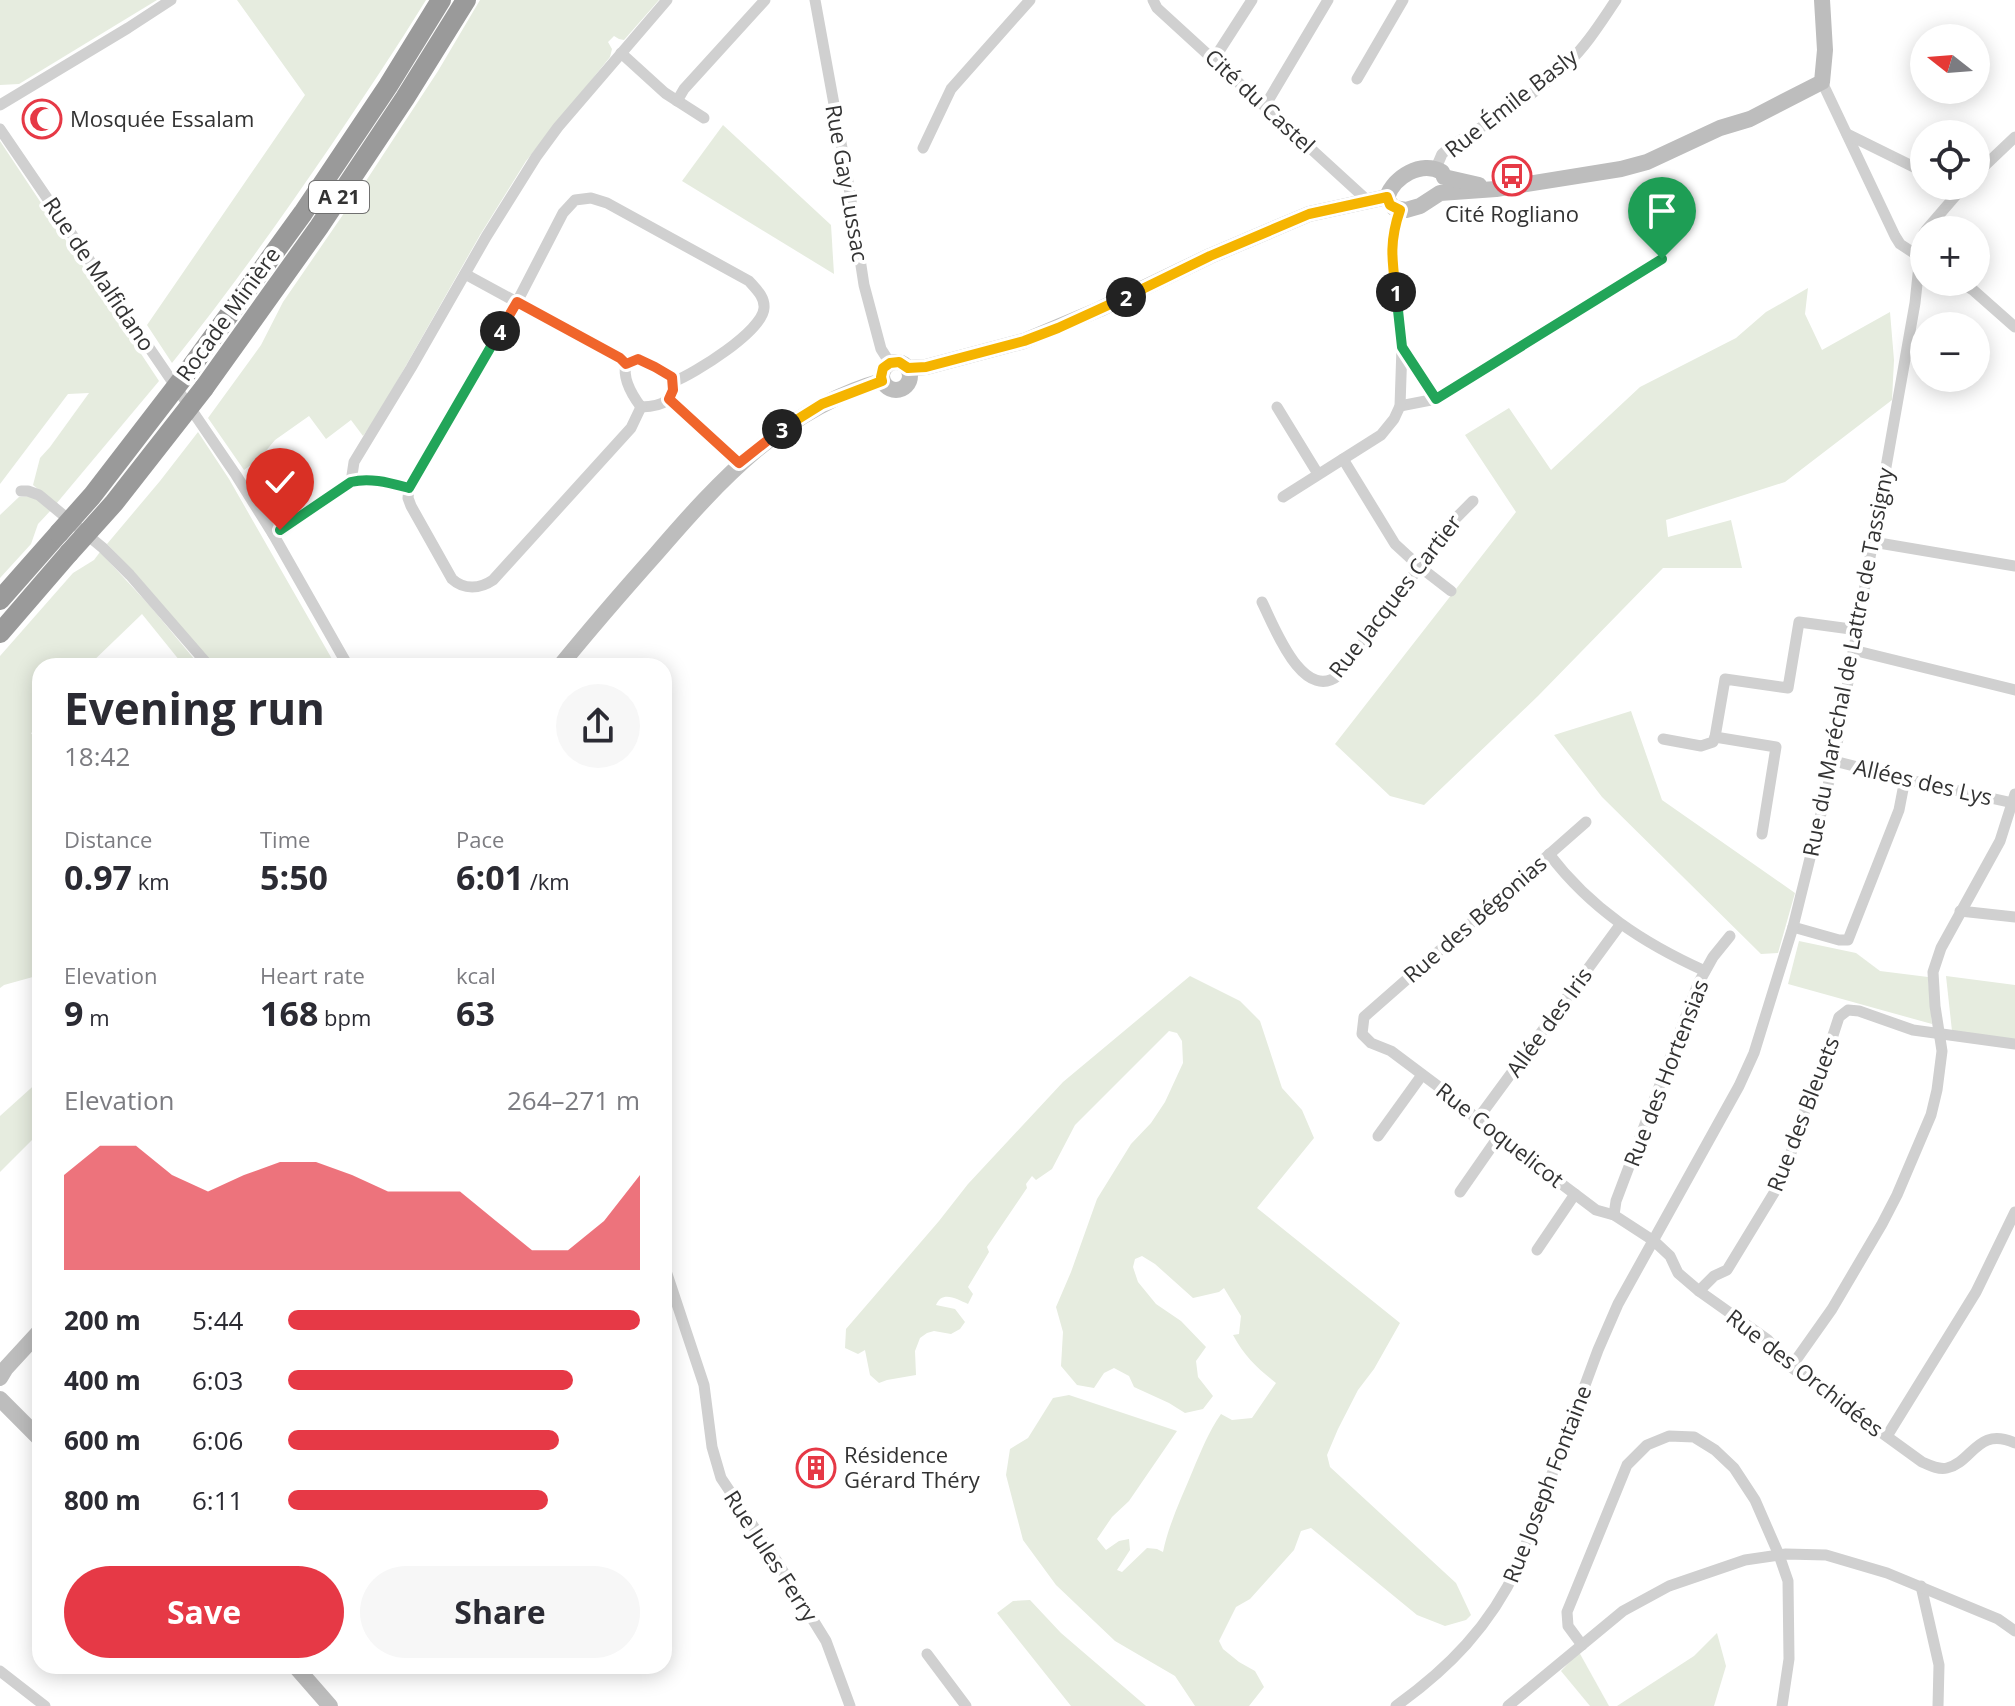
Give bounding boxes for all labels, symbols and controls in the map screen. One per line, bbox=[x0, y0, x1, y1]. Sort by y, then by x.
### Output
north arrow bbox=[1910, 24, 1990, 104]
map controls bbox=[1910, 24, 1990, 392]
street label: Rue Émile Basly bbox=[1438, 40, 1584, 163]
street label: Cité du Castel bbox=[1199, 41, 1322, 159]
mosque icon: Mosquée Essalam bbox=[21, 98, 63, 140]
street label: Rue Gay Lussac bbox=[819, 102, 877, 264]
place label: Mosquée Essalam bbox=[70, 103, 254, 133]
button: locate bbox=[1910, 120, 1990, 200]
bus stop icon: Cité Rogliano bbox=[1491, 155, 1533, 197]
pin bbox=[1628, 177, 1696, 259]
road number: A 21 bbox=[309, 181, 369, 213]
icon: arrive bbox=[1640, 189, 1684, 233]
street label: Rue de Malfidano bbox=[37, 191, 162, 356]
place label: Cité Rogliano bbox=[1445, 198, 1579, 228]
button: + bbox=[1910, 216, 1990, 296]
street label: Rocade Minière bbox=[168, 240, 286, 387]
pin: 1 bbox=[1376, 272, 1416, 312]
pin: 2 bbox=[1106, 277, 1146, 317]
text: 1 bbox=[1390, 277, 1402, 307]
text: 2 bbox=[1120, 282, 1132, 312]
pin: 4 bbox=[480, 311, 520, 351]
button: − bbox=[1910, 312, 1990, 392]
text: 4 bbox=[494, 316, 506, 346]
pin: 3 bbox=[762, 409, 802, 449]
text: 3 bbox=[776, 414, 788, 444]
pin bbox=[246, 448, 314, 530]
icon: check bbox=[258, 460, 302, 504]
street label: Rue du Maréchal de Lattre de Tassigny bbox=[1795, 464, 1900, 859]
street label: Rue Jacques Cartier bbox=[1321, 508, 1467, 683]
text: Evening run bbox=[64, 678, 325, 738]
button: share bbox=[556, 684, 640, 768]
text: 18:42 bbox=[64, 738, 130, 774]
street label: Allées des Lys bbox=[1851, 751, 1995, 811]
text: Distance bbox=[64, 824, 152, 854]
text: Time bbox=[260, 824, 310, 854]
text: Pace bbox=[456, 824, 504, 854]
street label: Rue des Bégonias bbox=[1396, 848, 1552, 989]
text: 0.97 bbox=[64, 854, 132, 900]
text: 5:50 bbox=[260, 854, 328, 900]
text: 6:01 bbox=[456, 854, 524, 900]
text: km bbox=[132, 866, 170, 896]
text: /km bbox=[524, 866, 570, 896]
text: Elevation bbox=[64, 960, 157, 990]
text: Heart rate bbox=[260, 960, 365, 990]
text: kcal bbox=[456, 960, 496, 990]
street label: Allée des Iris bbox=[1498, 961, 1598, 1082]
street label: Rue des Hortensias bbox=[1616, 975, 1715, 1170]
text: 9 bbox=[64, 990, 83, 1036]
text: 168 bbox=[260, 990, 318, 1036]
text: 63 bbox=[456, 990, 495, 1036]
text: m bbox=[83, 1002, 110, 1032]
text: bpm bbox=[318, 1002, 371, 1032]
street label: Rue des Bleuets bbox=[1759, 1032, 1845, 1195]
street label: Rue Coquelicot bbox=[1431, 1075, 1571, 1194]
text: Elevation bbox=[64, 1082, 174, 1118]
text: 264–271 m bbox=[507, 1082, 640, 1118]
street label: Rue des Orchidées bbox=[1721, 1301, 1890, 1443]
text: 200 m bbox=[64, 1302, 141, 1338]
text: 5:44 bbox=[192, 1302, 243, 1338]
text: 400 m bbox=[64, 1362, 141, 1398]
text: 6:03 bbox=[192, 1362, 243, 1398]
street label: Rue Joseph Fontaine bbox=[1495, 1381, 1598, 1587]
text: 600 m bbox=[64, 1422, 141, 1458]
text: 6:06 bbox=[192, 1422, 243, 1458]
place label: Résidence Gérard Théry bbox=[844, 1439, 981, 1494]
building icon: Résidence Gérard Théry bbox=[795, 1447, 837, 1489]
text: 800 m bbox=[64, 1482, 141, 1518]
text: 6:11 bbox=[192, 1482, 243, 1518]
street label: Rue Jules Ferry bbox=[718, 1484, 826, 1628]
button: Save bbox=[64, 1566, 344, 1658]
button: Share bbox=[360, 1566, 640, 1658]

